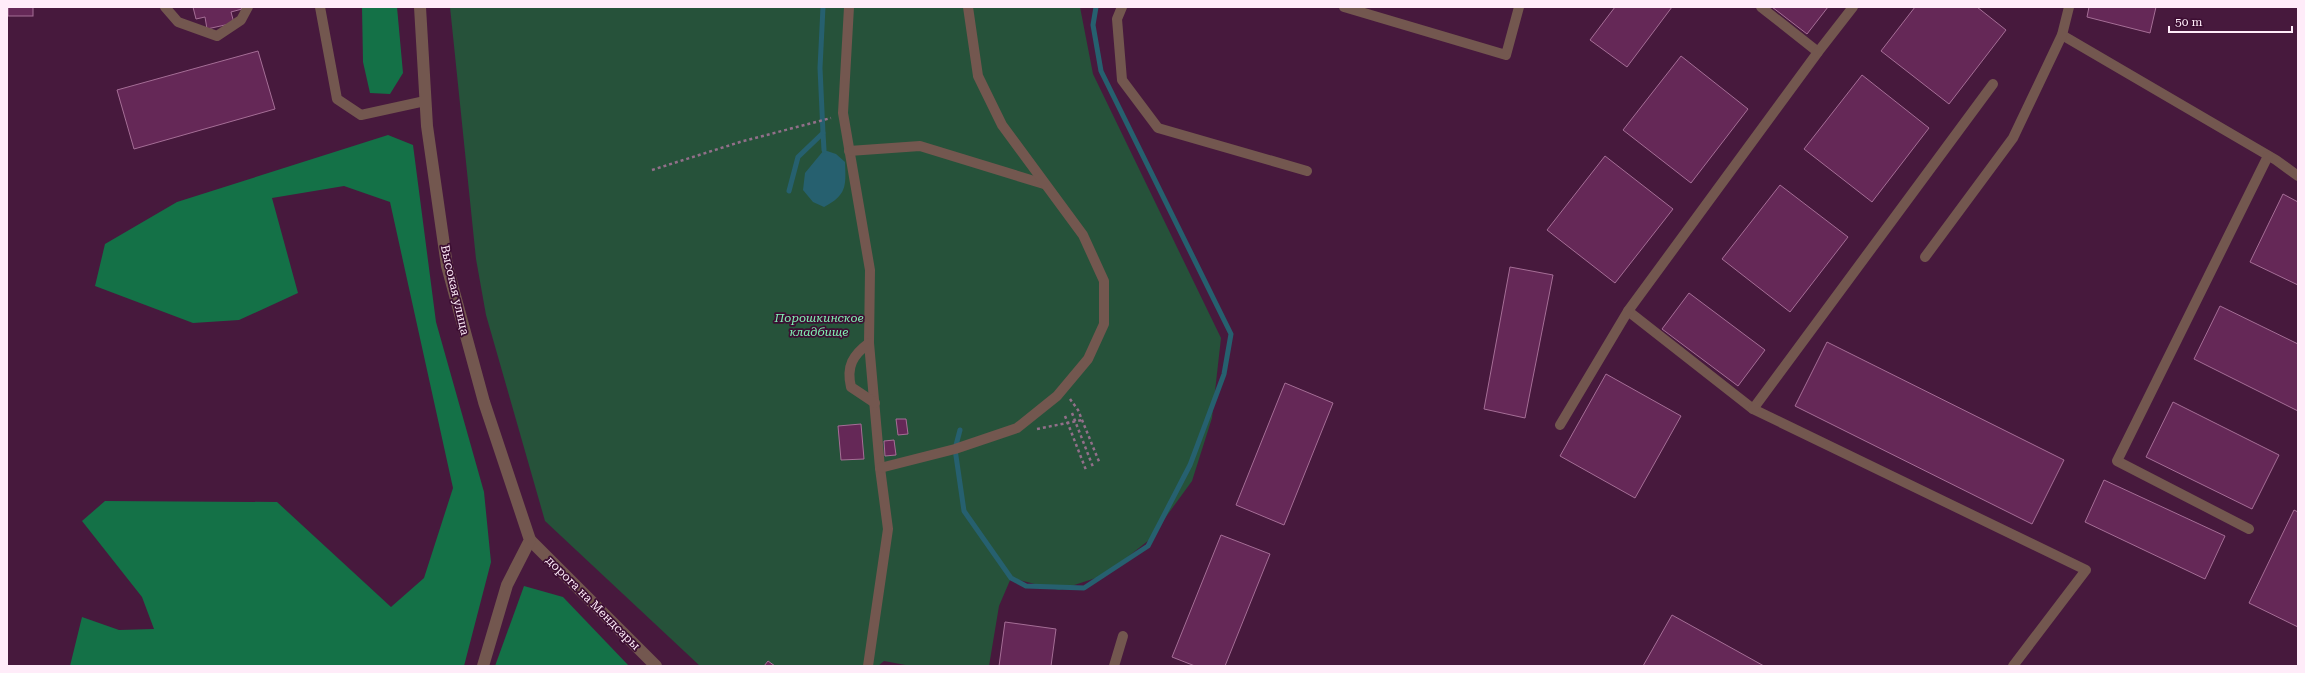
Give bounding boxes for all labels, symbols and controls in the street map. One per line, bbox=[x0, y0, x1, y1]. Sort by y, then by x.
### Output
scale bar bbox=[2169, 8, 2292, 34]
text: 50 m bbox=[2175, 15, 2202, 29]
street label: Высокая улица bbox=[438, 244, 472, 337]
park label: Порошкинское кладбище bbox=[774, 311, 863, 339]
street label: дорога на Мендсары bbox=[543, 553, 643, 653]

